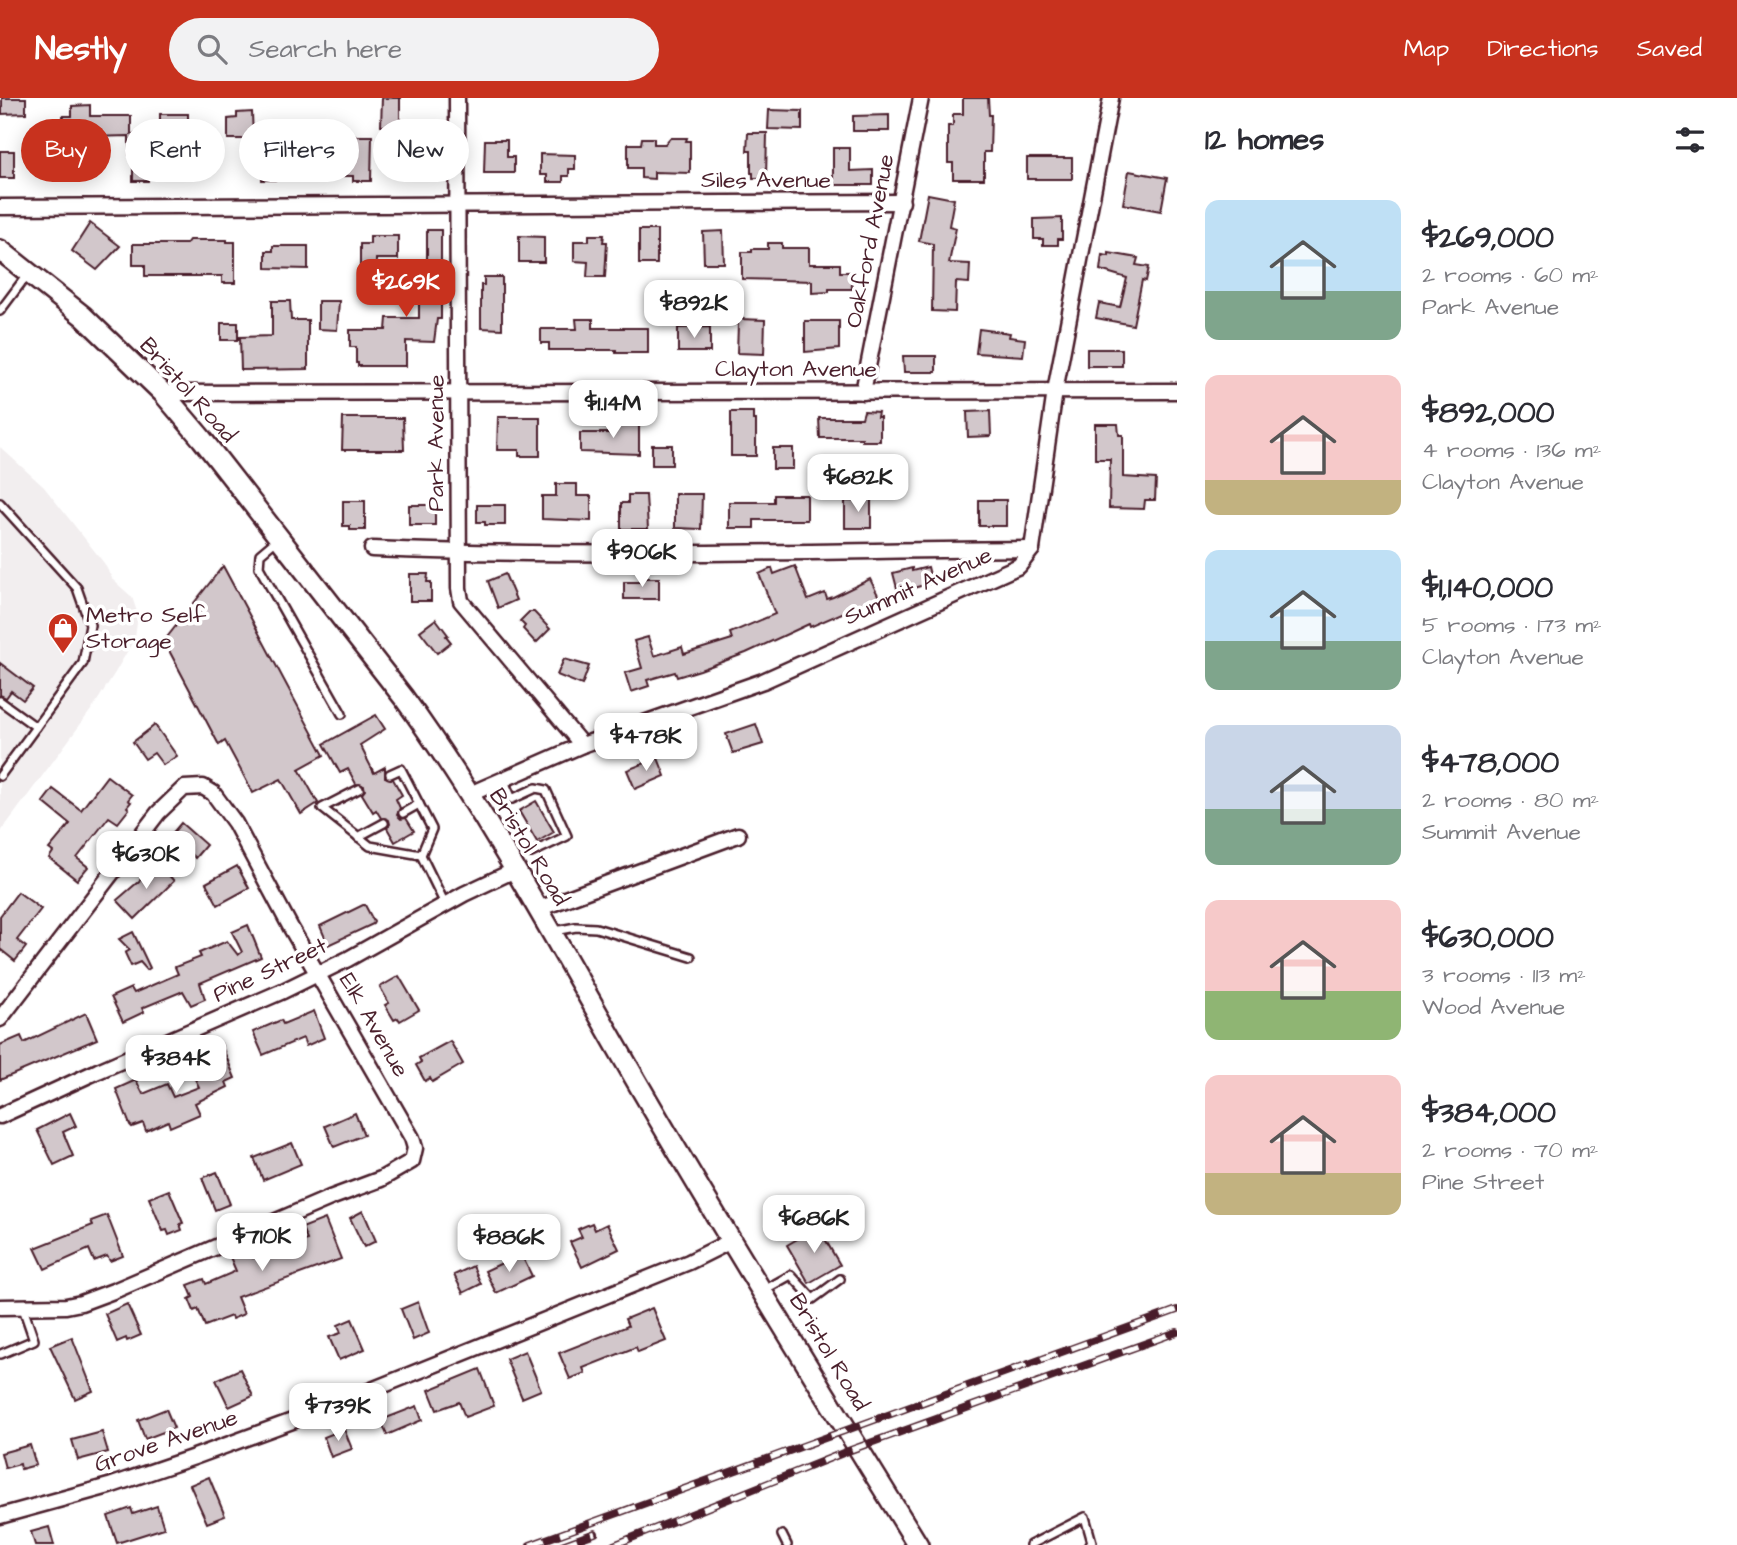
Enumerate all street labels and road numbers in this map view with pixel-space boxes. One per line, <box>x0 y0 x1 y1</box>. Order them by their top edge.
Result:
street label: Oakford Avenue <box>837 151 903 331</box>
street label: Siles Avenue <box>701 164 831 196</box>
street label: Bristol Road <box>132 330 244 450</box>
street label: Clayton Avenue <box>715 353 877 386</box>
street label: Park Avenue <box>420 374 452 512</box>
street label: Summit Avenue <box>839 539 997 633</box>
street label: Bristol Road <box>481 782 577 912</box>
street label: Pine Street <box>208 929 333 1010</box>
street label: Elk Avenue <box>331 967 417 1083</box>
street label: Bristol Road <box>781 1287 877 1417</box>
street label: Grove Avenue <box>90 1401 242 1481</box>

